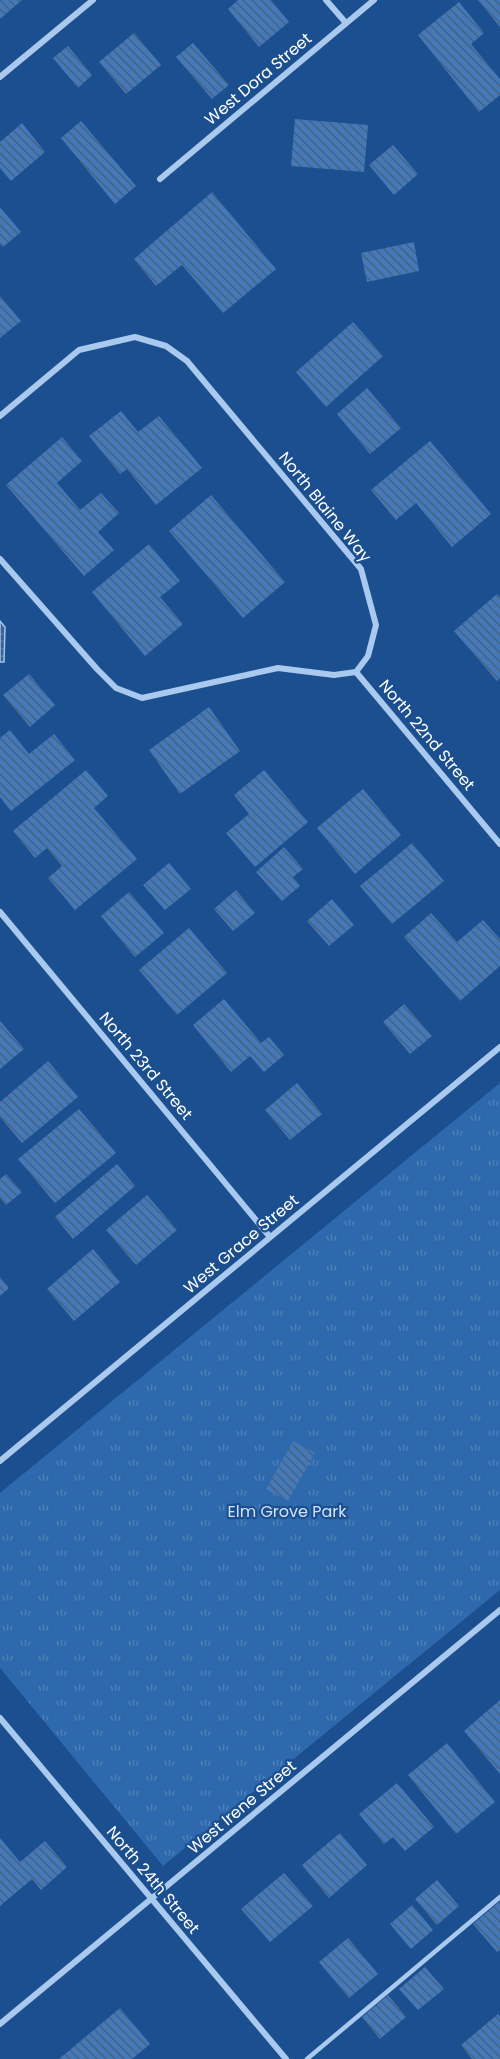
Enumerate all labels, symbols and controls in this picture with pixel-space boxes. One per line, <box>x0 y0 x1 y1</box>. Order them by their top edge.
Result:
street label: West Dora Street <box>199 27 317 131</box>
street label: North Blaine Way <box>273 447 377 567</box>
street label: North 22nd Street <box>374 675 480 796</box>
street label: North 23rd Street <box>94 1007 198 1125</box>
street label: West Grace Street <box>178 1189 304 1299</box>
park label: Elm Grove Park <box>227 1500 347 1523</box>
street label: West Irene Street <box>183 1755 301 1859</box>
street label: North 24th Street <box>101 1821 205 1939</box>

